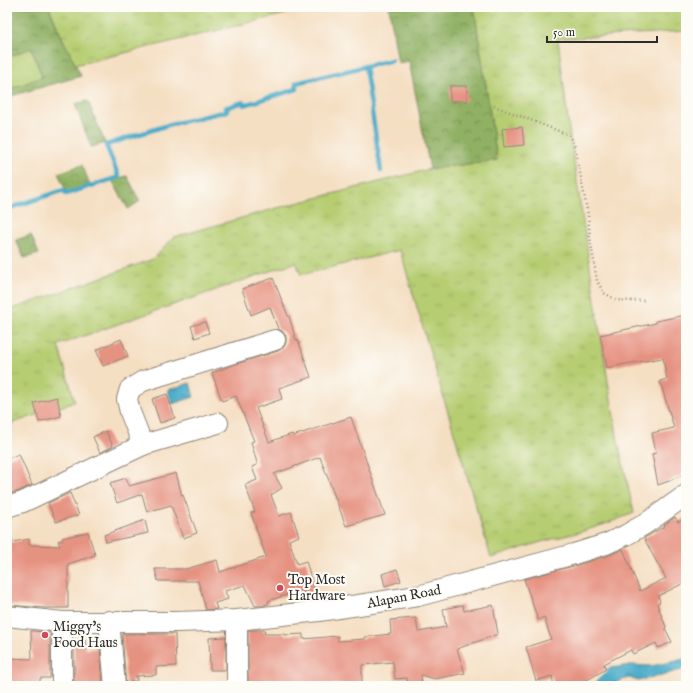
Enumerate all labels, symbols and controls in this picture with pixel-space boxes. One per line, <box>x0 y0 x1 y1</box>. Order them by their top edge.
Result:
scale bar <box>547 18 657 44</box>
text: 50 m <box>553 25 575 40</box>
place label: Top Most Hardware <box>288 571 346 605</box>
street label: Alapan Road <box>364 581 443 613</box>
marker: Top Most Hardware <box>275 583 285 593</box>
place label: Miggy's Food Haus <box>53 618 118 652</box>
marker: Miggy's Food Haus <box>40 630 50 640</box>

